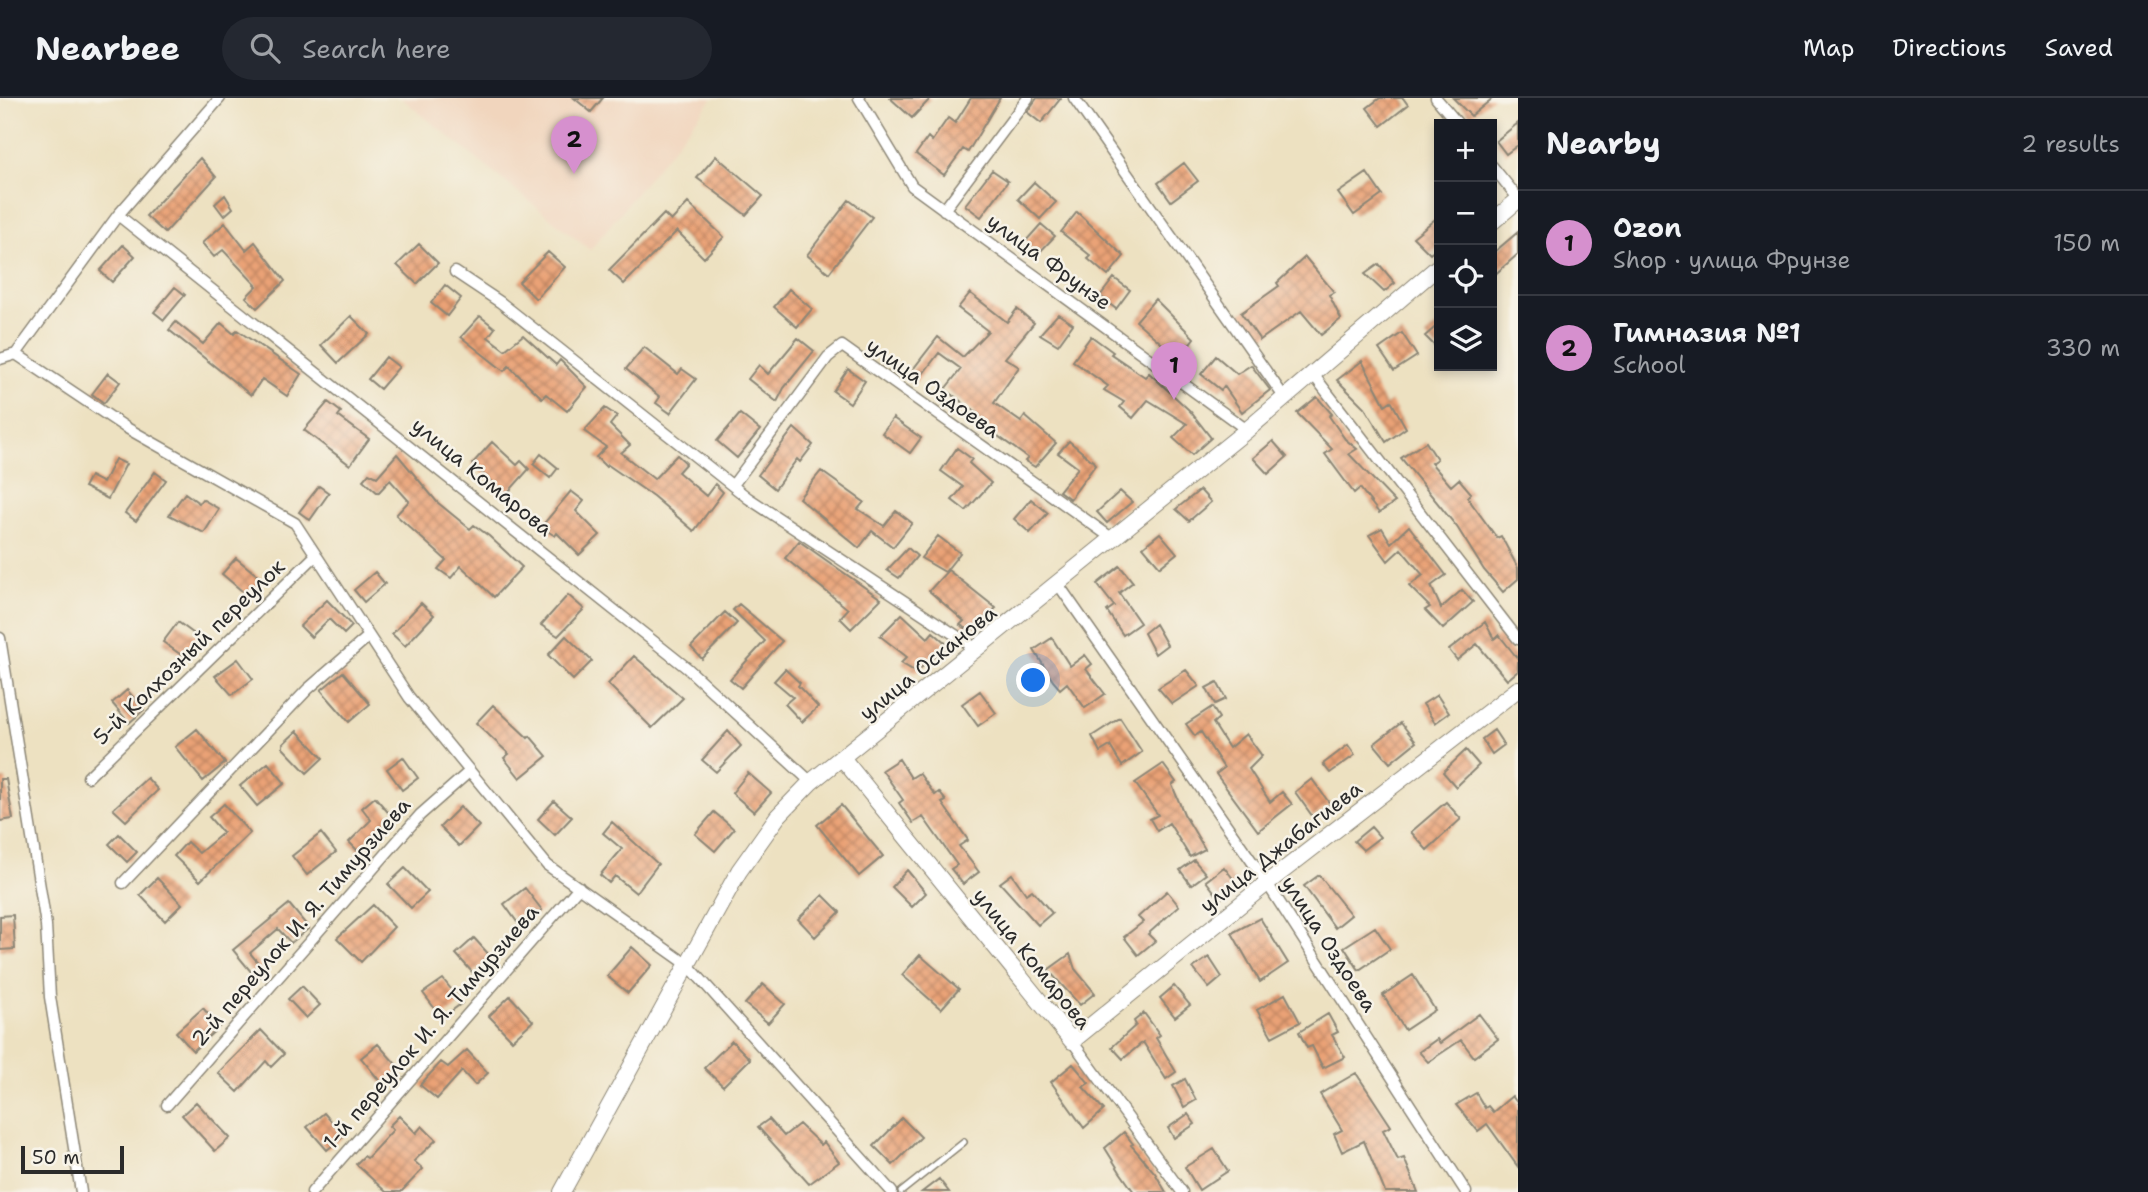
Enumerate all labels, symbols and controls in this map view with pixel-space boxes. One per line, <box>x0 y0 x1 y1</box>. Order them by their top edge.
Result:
search box <box>222 17 712 80</box>
text: Nearbee <box>35 26 180 71</box>
icon: search <box>246 29 284 67</box>
text: Search here <box>302 31 451 66</box>
text: Map <box>1803 32 1854 64</box>
text: Directions <box>1892 32 2007 64</box>
text: Saved <box>2045 32 2113 64</box>
pin: 2 <box>551 116 597 174</box>
map controls <box>1434 119 1497 371</box>
button: + <box>1434 119 1497 182</box>
text: Nearby <box>1546 123 1661 164</box>
text: 2 results <box>2021 129 2120 159</box>
button: − <box>1434 182 1497 245</box>
street label: улица Фрунзе <box>981 207 1117 317</box>
text: Ozon <box>1613 210 1682 245</box>
text: 1 <box>1564 228 1574 258</box>
text: 150 m <box>2053 228 2120 258</box>
button: locate <box>1434 245 1497 308</box>
text: Shop · улица Фрунзе <box>1613 245 1850 275</box>
button: layers <box>1434 308 1497 371</box>
text: Гимназия №1 <box>1613 315 1801 350</box>
street label: улица Оздоева <box>861 332 1005 444</box>
text: 2 <box>1561 333 1577 363</box>
text: 330 m <box>2046 333 2120 363</box>
pin: 1 <box>1151 342 1197 400</box>
text: School <box>1613 350 1685 380</box>
street label: улица Комарова <box>406 411 558 543</box>
street label: 5-й Колхозный переулок <box>87 553 291 751</box>
street label: улица Осканова <box>854 599 1002 727</box>
your location <box>1016 663 1050 697</box>
street label: улица Джабагиева <box>1194 775 1368 919</box>
street label: 2-й переулок И. Я. Тимурзиева <box>185 792 417 1052</box>
street label: улица Оздоева <box>1275 871 1383 1017</box>
street label: улица Комарова <box>966 883 1098 1035</box>
street label: 1-й переулок И. Я. Тимурзиева <box>317 899 545 1155</box>
scale bar <box>21 1143 124 1175</box>
text: 50 m <box>32 1145 80 1170</box>

